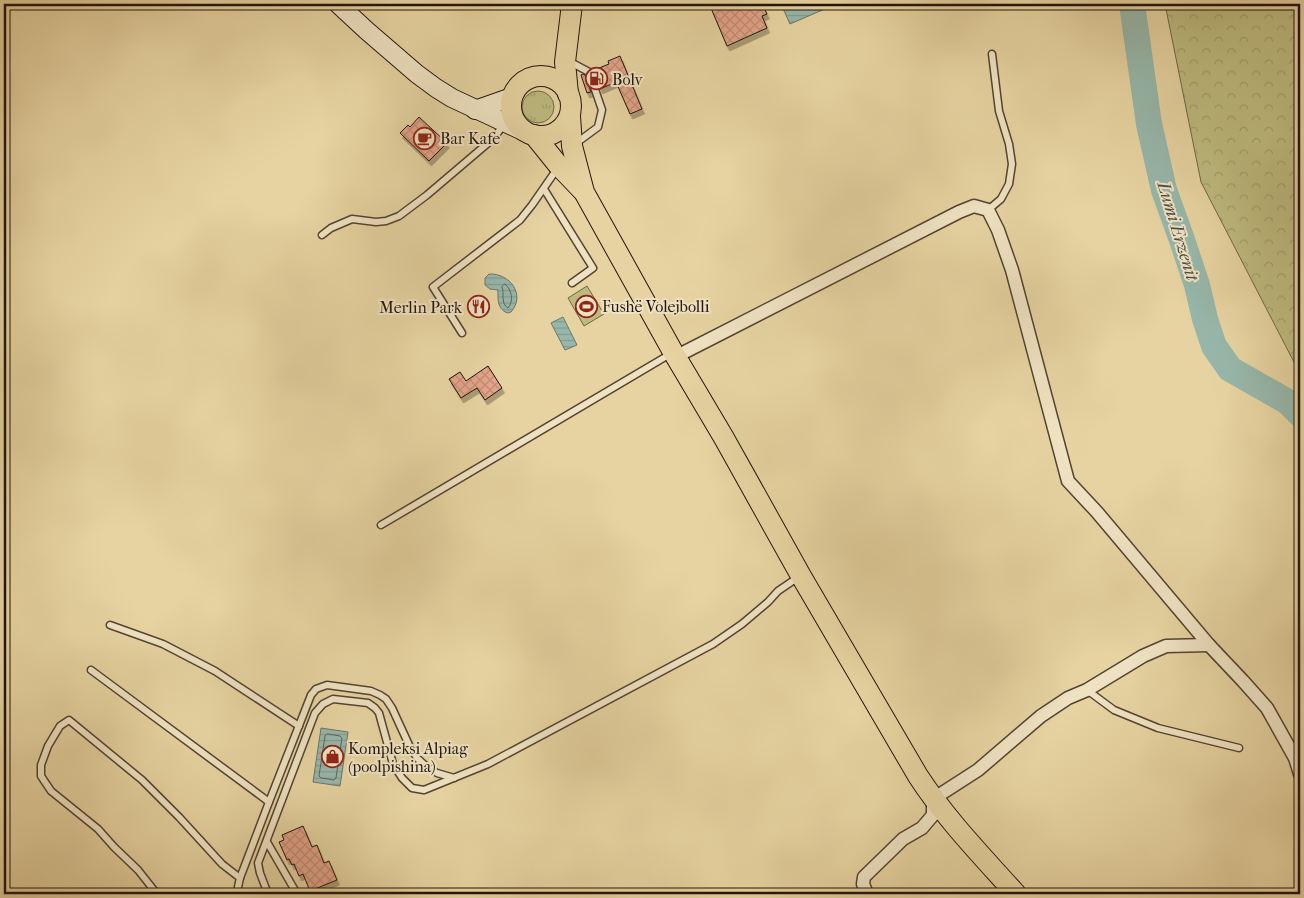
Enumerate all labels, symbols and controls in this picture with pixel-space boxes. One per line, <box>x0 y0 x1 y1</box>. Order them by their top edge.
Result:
fuel station icon: Bolv <box>584 67 608 91</box>
place label: Bolv <box>612 70 644 89</box>
cafe icon: Bar Kafe <box>412 126 436 150</box>
place label: Bar Kafe <box>440 129 500 148</box>
water label: Lumi Erzenit <box>1152 177 1203 285</box>
sports icon: Fushë Volejbolli <box>574 294 598 318</box>
restaurant icon: Merlin Park <box>466 295 490 319</box>
place label: Fushë Volejbolli <box>602 297 710 316</box>
place label: Merlin Park <box>379 298 463 317</box>
place label: Kompleksi Alpiag (poolpishina) <box>348 739 468 776</box>
shop icon: Kompleksi Alpiag (poolpishina) <box>320 745 344 769</box>

